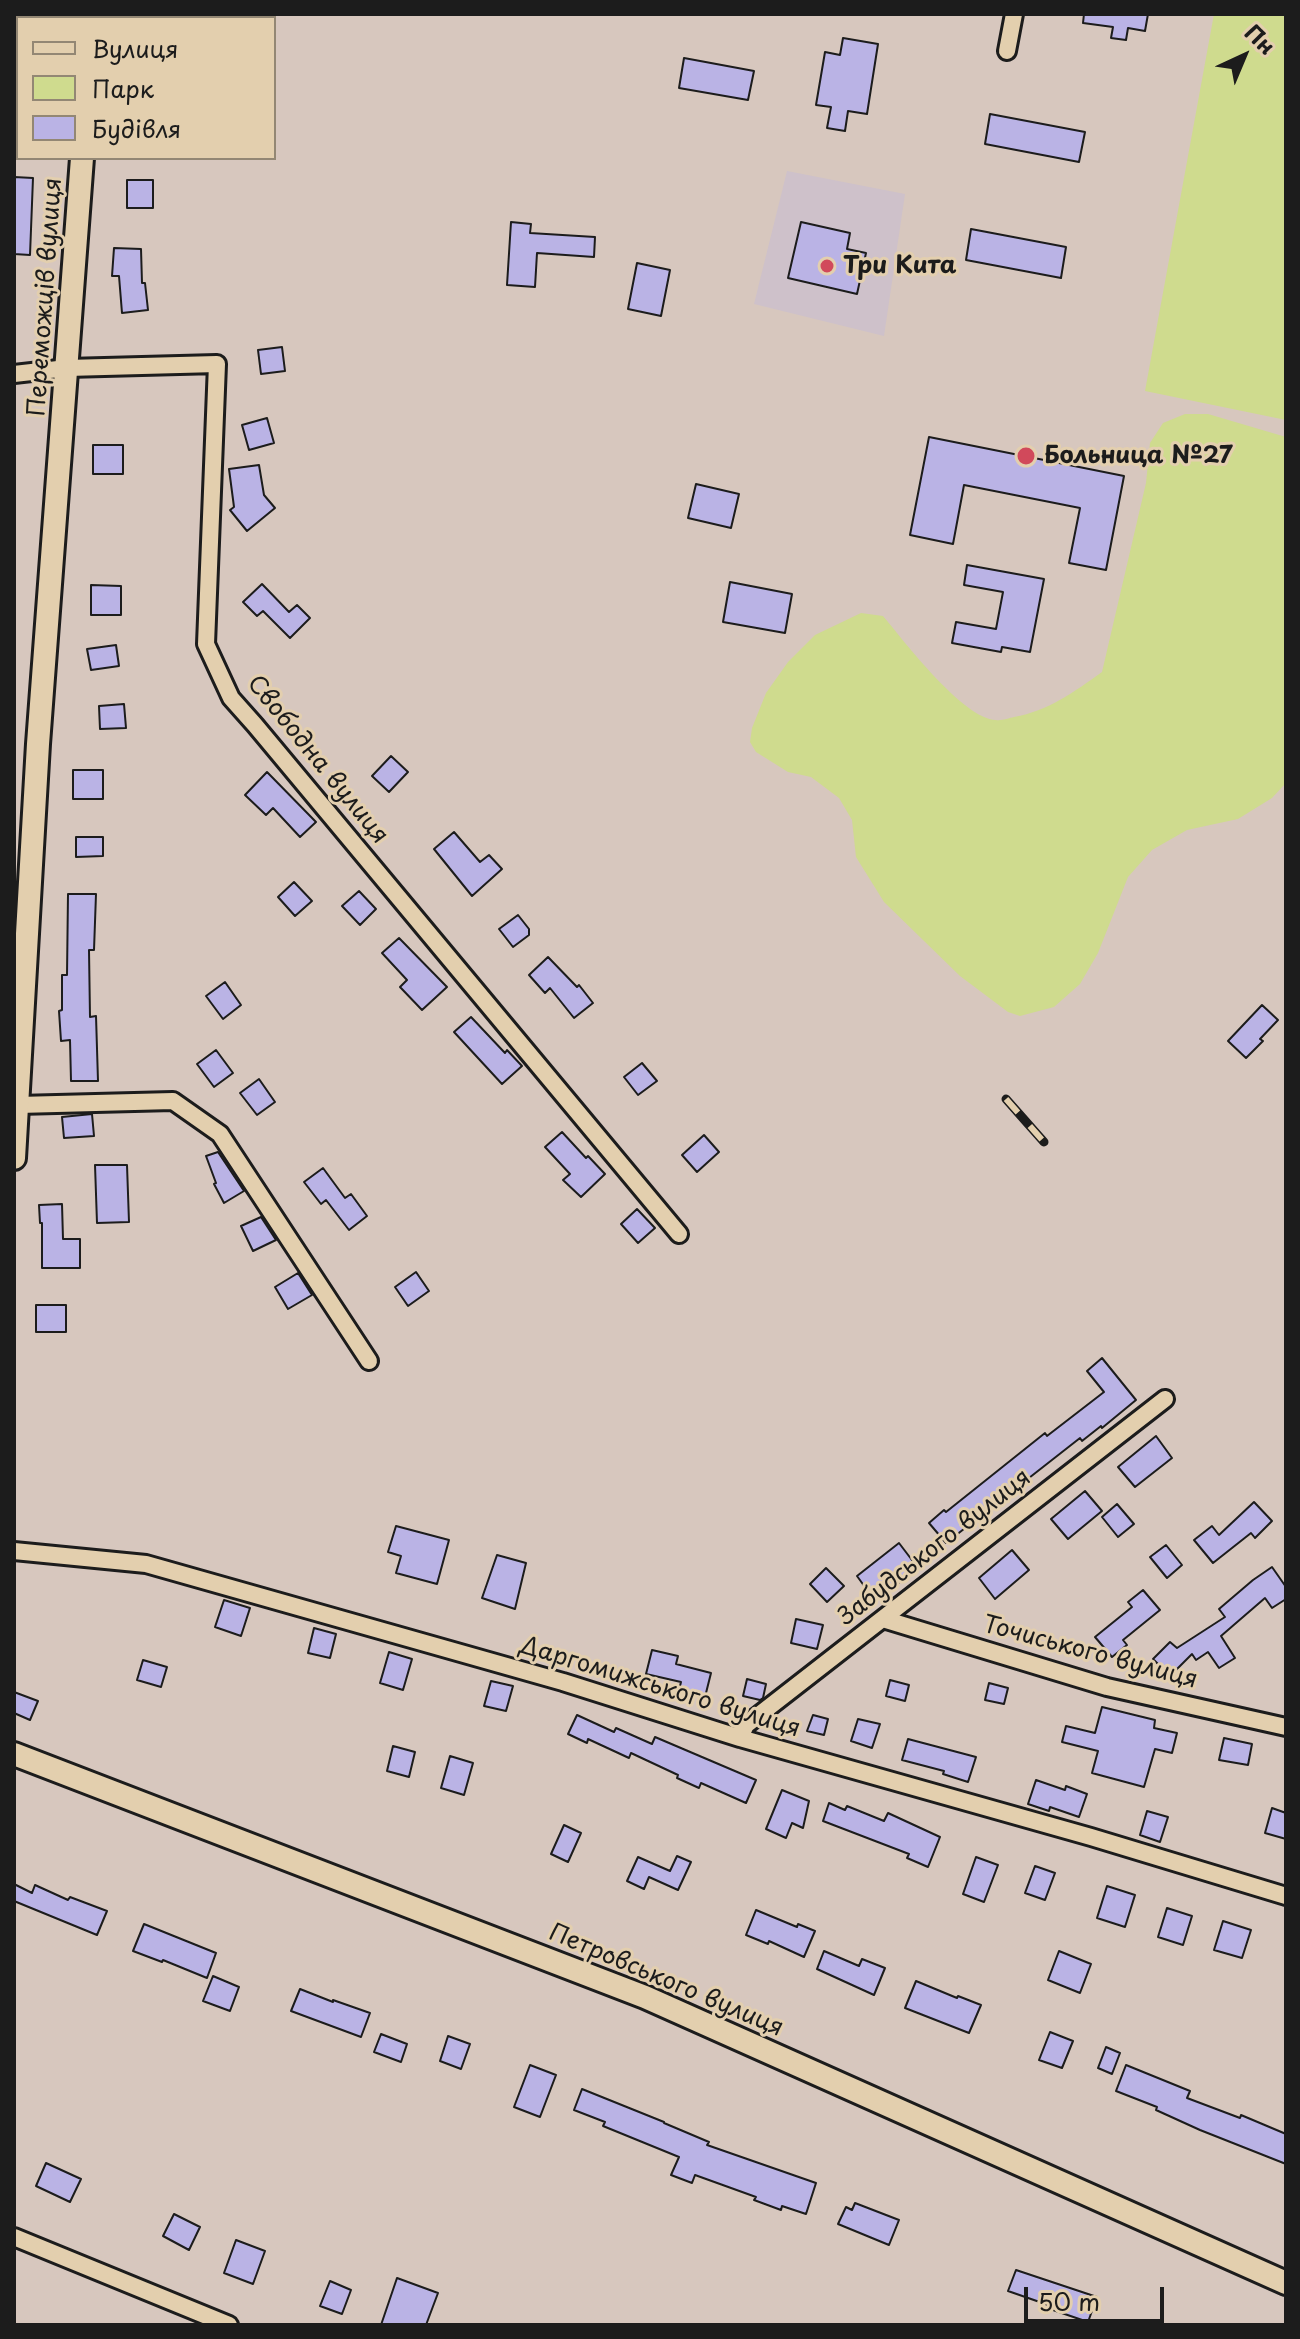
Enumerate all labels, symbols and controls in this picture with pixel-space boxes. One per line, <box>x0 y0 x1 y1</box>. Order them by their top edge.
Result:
text: Пн <box>1238 15 1284 61</box>
legend <box>16 16 276 160</box>
north arrow <box>1204 16 1284 96</box>
text: Вулиця <box>92 30 178 66</box>
text: Парк <box>92 70 154 106</box>
text: Будівля <box>92 110 181 146</box>
street label: Переможців вулиця <box>23 177 69 417</box>
place label: Три Кита <box>843 252 956 280</box>
marker: Три Кита <box>818 257 836 275</box>
place label: Больница №27 <box>1044 442 1233 470</box>
marker: Больница №27 <box>1015 445 1037 467</box>
street label: Свободна вулиця <box>240 670 394 850</box>
street label: Забудського вулиця <box>833 1464 1037 1632</box>
street label: Точиського вулиця <box>980 1611 1200 1695</box>
street label: Даргомижського вулиця <box>517 1632 803 1744</box>
street label: Петровського вулиця <box>545 1919 787 2043</box>
scale bar <box>1028 2271 1168 2321</box>
text: 50 m <box>1038 2283 1100 2319</box>

